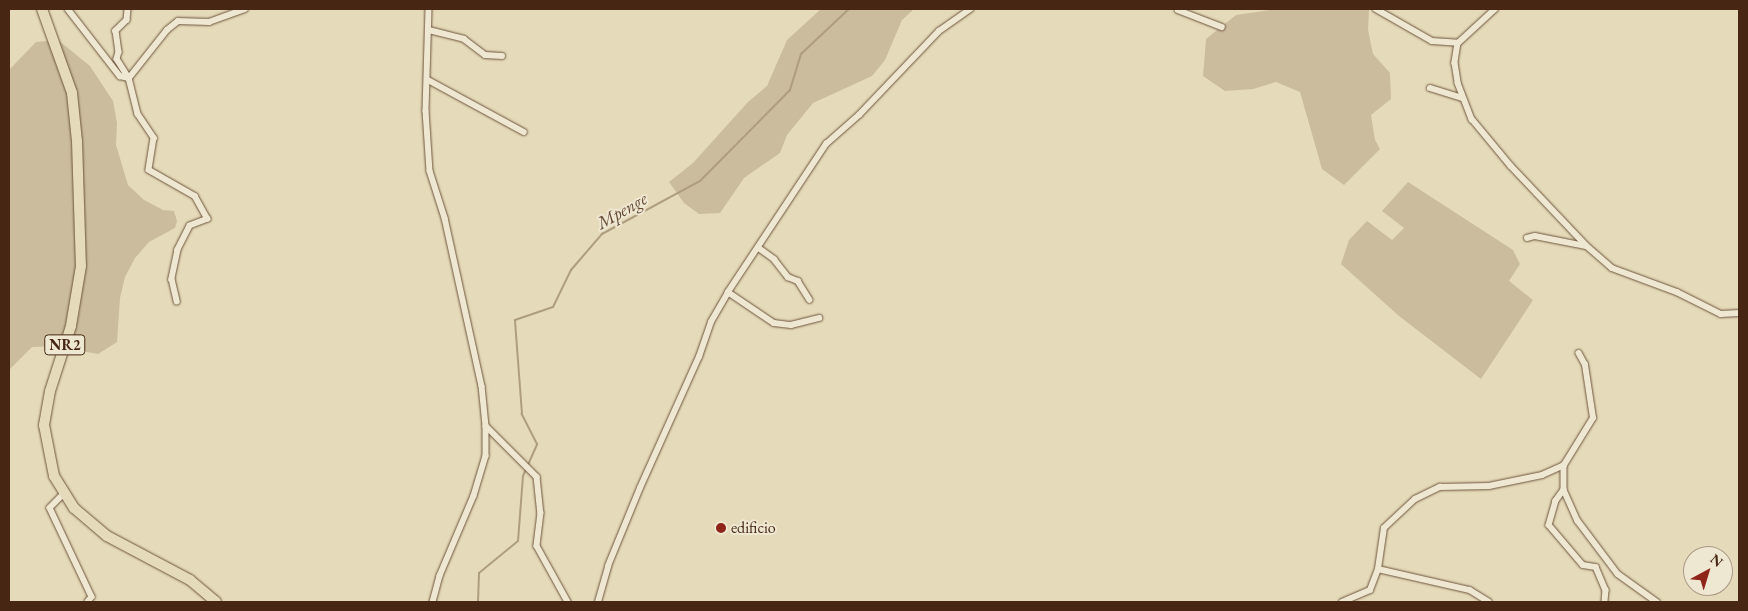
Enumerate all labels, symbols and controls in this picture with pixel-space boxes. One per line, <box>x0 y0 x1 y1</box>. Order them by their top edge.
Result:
water label: Mpenge <box>593 188 651 234</box>
road number: NR2 <box>44 332 86 358</box>
place label: edificio <box>731 518 776 538</box>
marker: edificio <box>715 522 727 534</box>
north arrow <box>1683 546 1733 596</box>
text: N <box>1707 550 1727 571</box>

